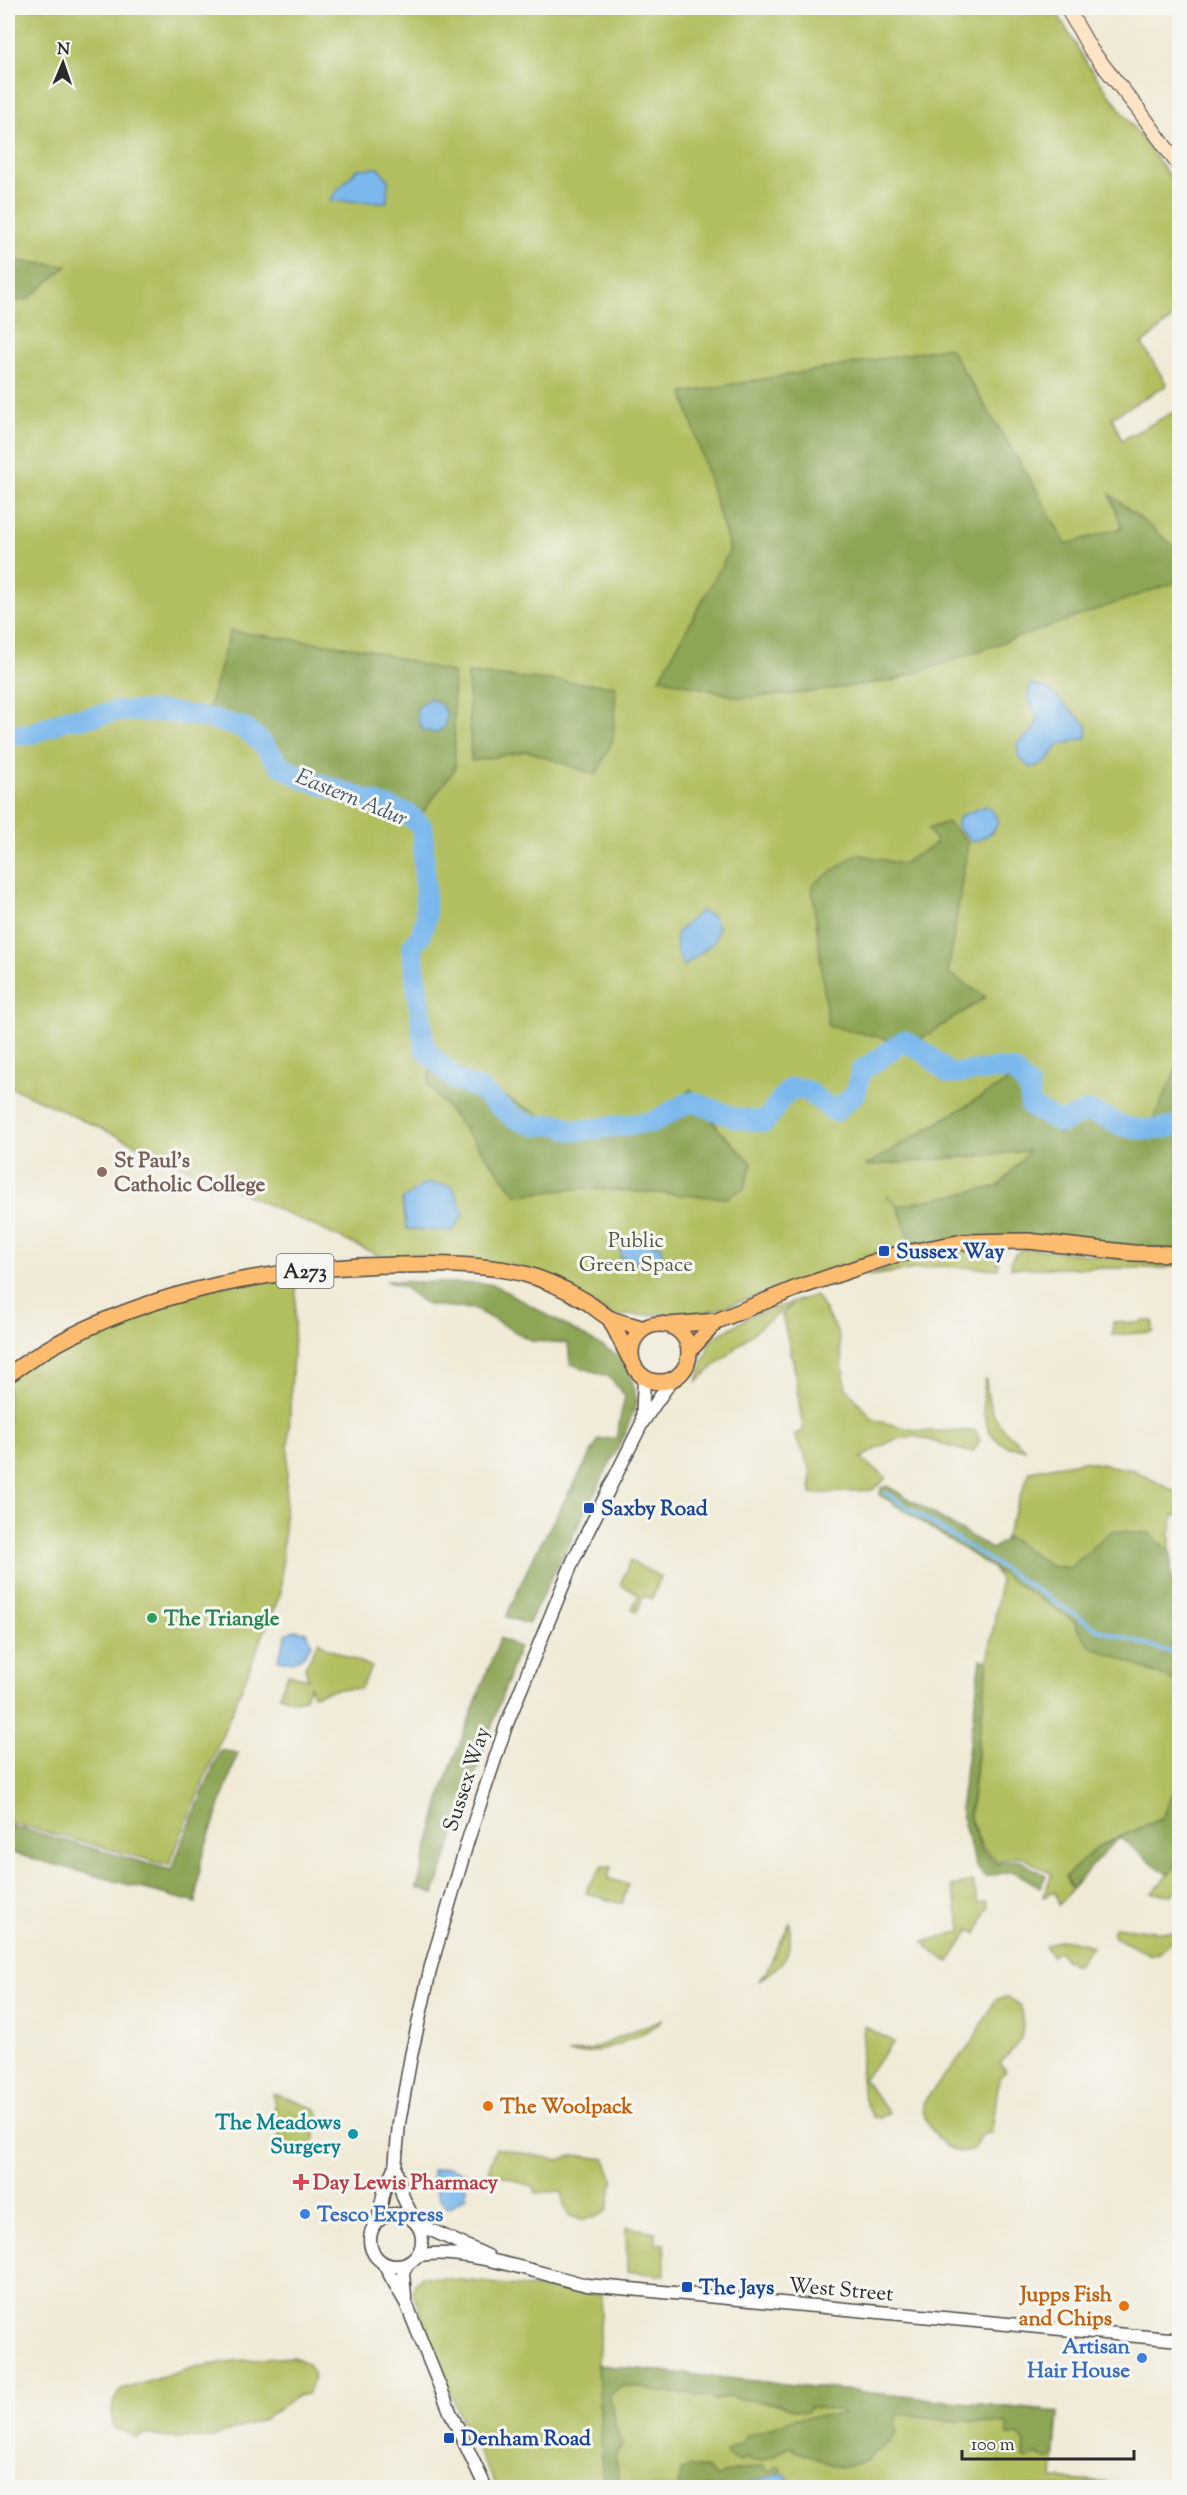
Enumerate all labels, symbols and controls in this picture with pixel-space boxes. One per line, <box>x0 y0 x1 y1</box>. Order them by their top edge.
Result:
north arrow <box>33 33 93 93</box>
text: N <box>57 39 70 62</box>
water label: Eastern Adur <box>290 762 412 836</box>
place label: St Paul's Catholic College <box>114 1147 266 1201</box>
marker: St Paul's Catholic College <box>95 1165 109 1179</box>
park label: Public Green Space <box>579 1227 693 1281</box>
place label: Sussex Way <box>896 1238 1005 1268</box>
marker: Sussex Way <box>877 1244 891 1258</box>
road number: A273 <box>276 1254 334 1288</box>
place label: Saxby Road <box>601 1495 708 1525</box>
marker: Saxby Road <box>582 1501 596 1515</box>
place label: The Triangle <box>164 1605 280 1635</box>
marker: The Triangle <box>145 1611 159 1625</box>
street label: Sussex Way <box>437 1723 499 1836</box>
place label: The Woolpack <box>500 2093 633 2123</box>
marker: The Woolpack <box>481 2099 495 2113</box>
place label: The Meadows Surgery <box>215 2109 342 2163</box>
marker: The Meadows Surgery <box>346 2127 360 2141</box>
place label: Day Lewis Pharmacy <box>313 2169 499 2199</box>
marker: Day Lewis Pharmacy <box>294 2175 308 2189</box>
place label: Tesco Express <box>317 2201 443 2231</box>
marker: Tesco Express <box>298 2207 312 2221</box>
street label: West Street <box>787 2271 895 2311</box>
place label: The Jays <box>699 2274 774 2304</box>
marker: The Jays <box>680 2280 694 2294</box>
place label: Jupps Fish and Chips <box>1018 2281 1113 2335</box>
marker: Jupps Fish and Chips <box>1117 2299 1131 2313</box>
place label: Artisan Hair House <box>1027 2333 1131 2387</box>
marker: Artisan Hair House <box>1135 2351 1149 2365</box>
scale bar <box>962 2423 1134 2461</box>
place label: Denham Road <box>461 2425 591 2455</box>
marker: Denham Road <box>442 2431 456 2445</box>
text: 100 m <box>971 2433 1015 2459</box>

